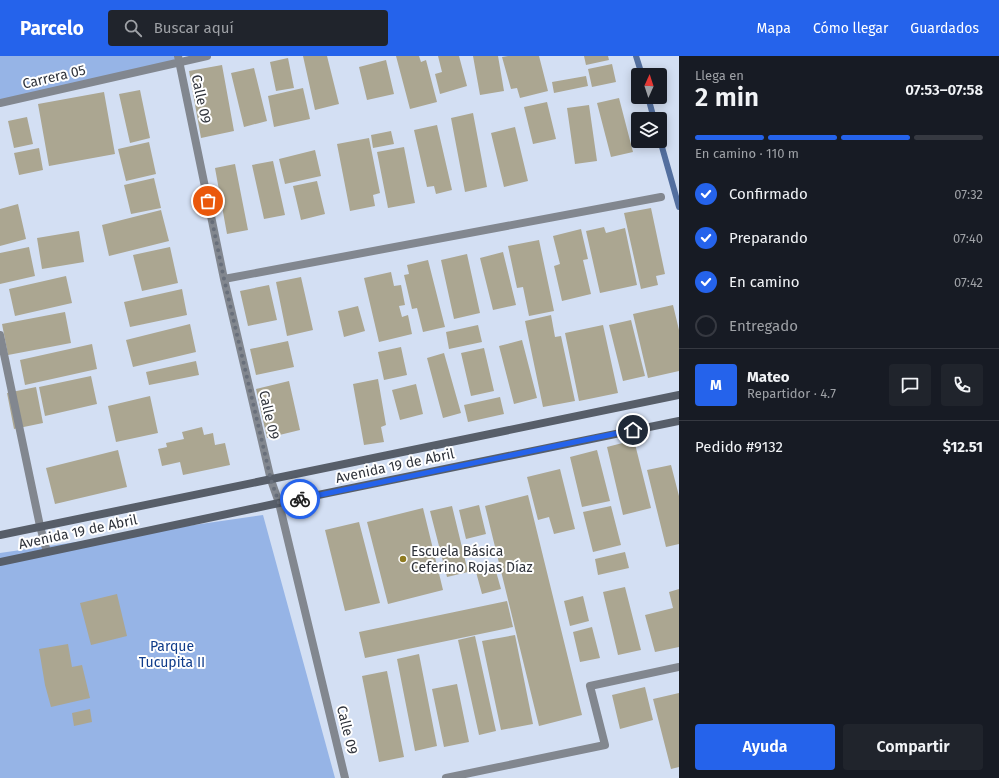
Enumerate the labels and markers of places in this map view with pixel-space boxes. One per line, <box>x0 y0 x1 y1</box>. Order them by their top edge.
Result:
pin <box>191 184 225 218</box>
pin <box>616 413 650 447</box>
place label: Escuela Básica Ceferino Rojas Díaz <box>411 543 533 576</box>
marker: Escuela Básica Ceferino Rojas Díaz <box>398 554 408 564</box>

